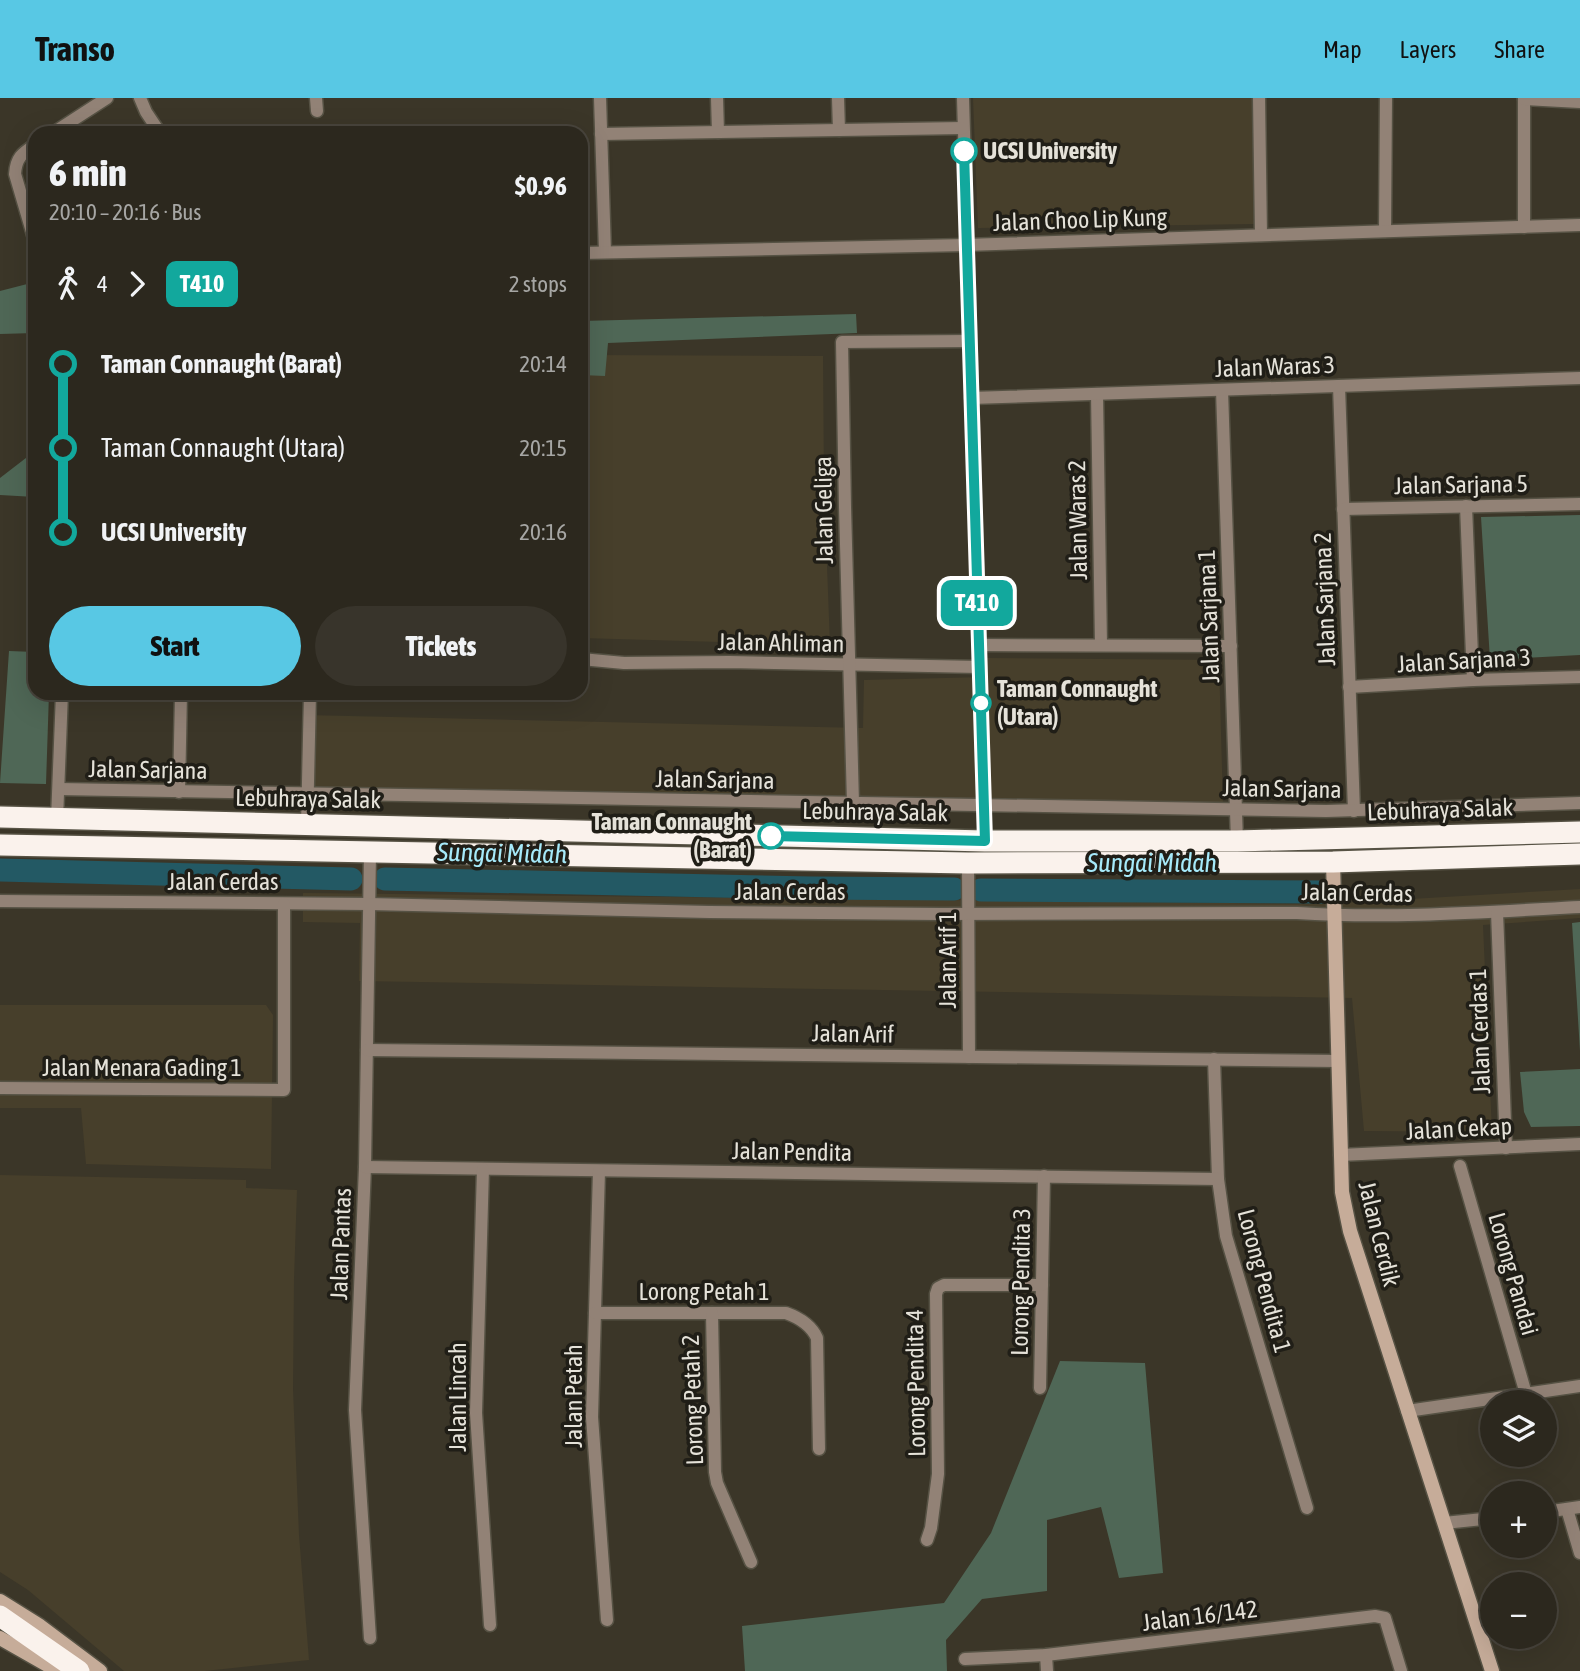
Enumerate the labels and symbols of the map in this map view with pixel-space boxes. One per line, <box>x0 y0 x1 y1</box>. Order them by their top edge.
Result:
place label: UCSI University <box>983 137 1117 164</box>
marker: UCSI University <box>951 138 977 164</box>
street label: Jalan Choo Lip Kung <box>993 203 1168 236</box>
street label: Jalan Waras 3 <box>1215 351 1335 382</box>
street label: Jalan Geliga <box>809 456 838 564</box>
street label: Jalan Waras 2 <box>1063 460 1092 580</box>
street label: Jalan Sarjana 5 <box>1394 470 1528 499</box>
street label: Jalan Sarjana 2 <box>1309 532 1340 666</box>
street label: Jalan Sarjana 1 <box>1193 549 1224 683</box>
line badge: T410 <box>928 580 1026 626</box>
street label: Jalan Ahliman <box>717 628 845 657</box>
street label: Jalan Sarjana 3 <box>1397 644 1531 677</box>
place label: Taman Connaught (Utara) <box>997 675 1157 730</box>
marker: Taman Connaught (Utara) <box>971 693 991 713</box>
street label: Jalan Sarjana <box>88 755 208 784</box>
street label: Jalan Sarjana <box>655 765 775 794</box>
street label: Jalan Sarjana <box>1222 774 1342 803</box>
street label: Lebuhraya Salak <box>235 784 382 813</box>
street label: Lebuhraya Salak <box>1367 793 1514 826</box>
street label: Lebuhraya Salak <box>802 797 949 826</box>
place label: Taman Connaught (Barat) <box>592 808 752 863</box>
marker: Taman Connaught (Barat) <box>758 823 784 849</box>
water label: Sungai Midah <box>436 837 568 869</box>
water label: Sungai Midah <box>1086 848 1217 878</box>
street label: Jalan Cerdas <box>167 868 279 895</box>
street label: Jalan Cerdas <box>734 878 846 905</box>
street label: Jalan Cerdas <box>1301 878 1413 907</box>
street label: Jalan Arif 1 <box>934 912 961 1008</box>
street label: Jalan Cerdas 1 <box>1464 968 1495 1094</box>
street label: Jalan Arif <box>812 1019 895 1048</box>
street label: Jalan Menara Gading 1 <box>42 1054 242 1081</box>
street label: Jalan Cekap <box>1405 1112 1513 1145</box>
street label: Jalan Pendita <box>732 1137 852 1166</box>
street label: Jalan Cerdik <box>1353 1178 1406 1290</box>
street label: Jalan Pantas <box>325 1188 356 1300</box>
street label: Lorong Pendita 1 <box>1232 1206 1297 1356</box>
street label: Lorong Pendita 3 <box>1006 1208 1035 1356</box>
street label: Lorong Pandai <box>1483 1209 1544 1338</box>
street label: Lorong Petah 1 <box>639 1278 769 1305</box>
street label: Lorong Pendita 4 <box>901 1309 930 1457</box>
street label: Lorong Petah 2 <box>677 1334 708 1466</box>
street label: Jalan Lincah <box>444 1342 471 1452</box>
street label: Jalan Petah <box>560 1344 587 1448</box>
street label: Jalan 16/142 <box>1141 1595 1259 1636</box>

